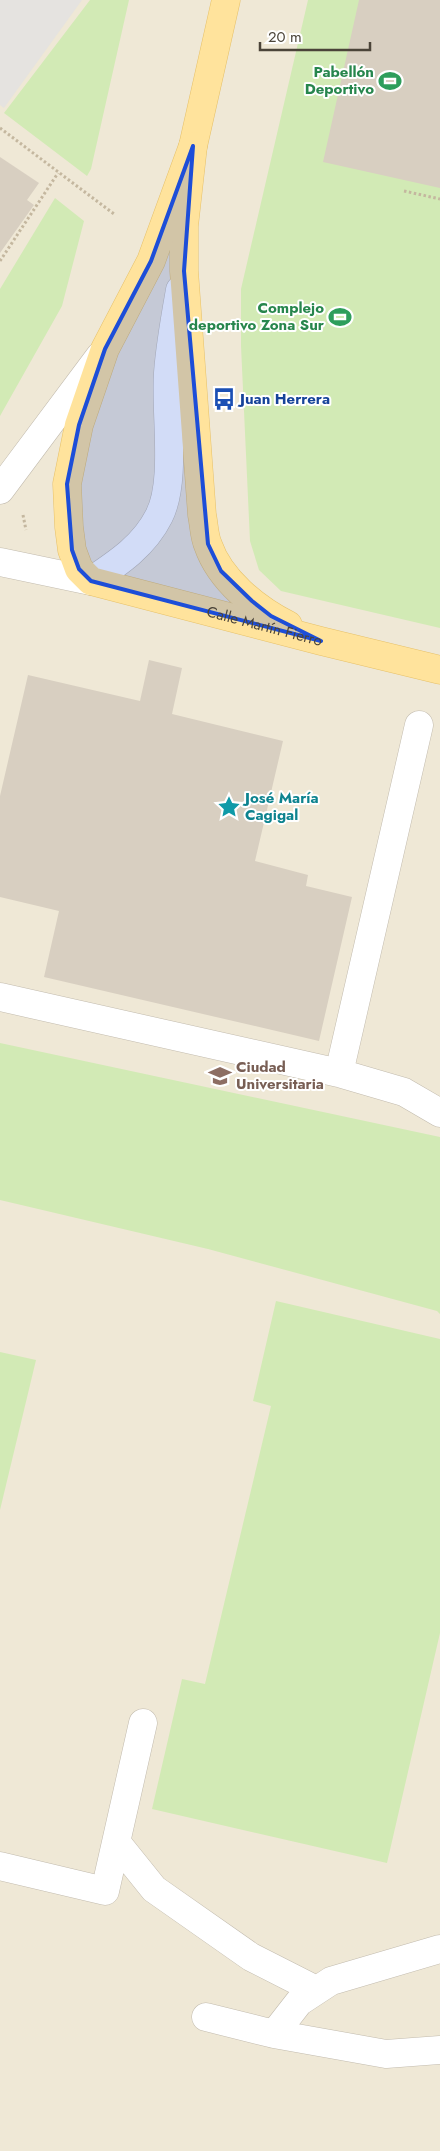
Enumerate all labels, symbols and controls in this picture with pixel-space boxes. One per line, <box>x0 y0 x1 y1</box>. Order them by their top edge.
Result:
scale bar <box>260 20 370 52</box>
text: 20 m <box>268 26 302 48</box>
place label: Pabellón Deportivo <box>305 61 374 100</box>
sports icon: Pabellón Deportivo <box>377 68 403 94</box>
place label: Complejo deportivo Zona Sur <box>189 297 325 336</box>
sports icon: Complejo deportivo Zona Sur <box>327 304 353 330</box>
bus stop icon: Juan Herrera <box>211 386 237 412</box>
place label: Juan Herrera <box>237 388 330 410</box>
street label: Calle Martín Fierro <box>204 601 325 652</box>
place label: José María Cagigal <box>242 787 319 826</box>
place icon: José María Cagigal <box>216 794 242 820</box>
place label: Ciudad Universitaria <box>236 1056 324 1095</box>
school or university icon: Ciudad Universitaria <box>207 1063 233 1089</box>

